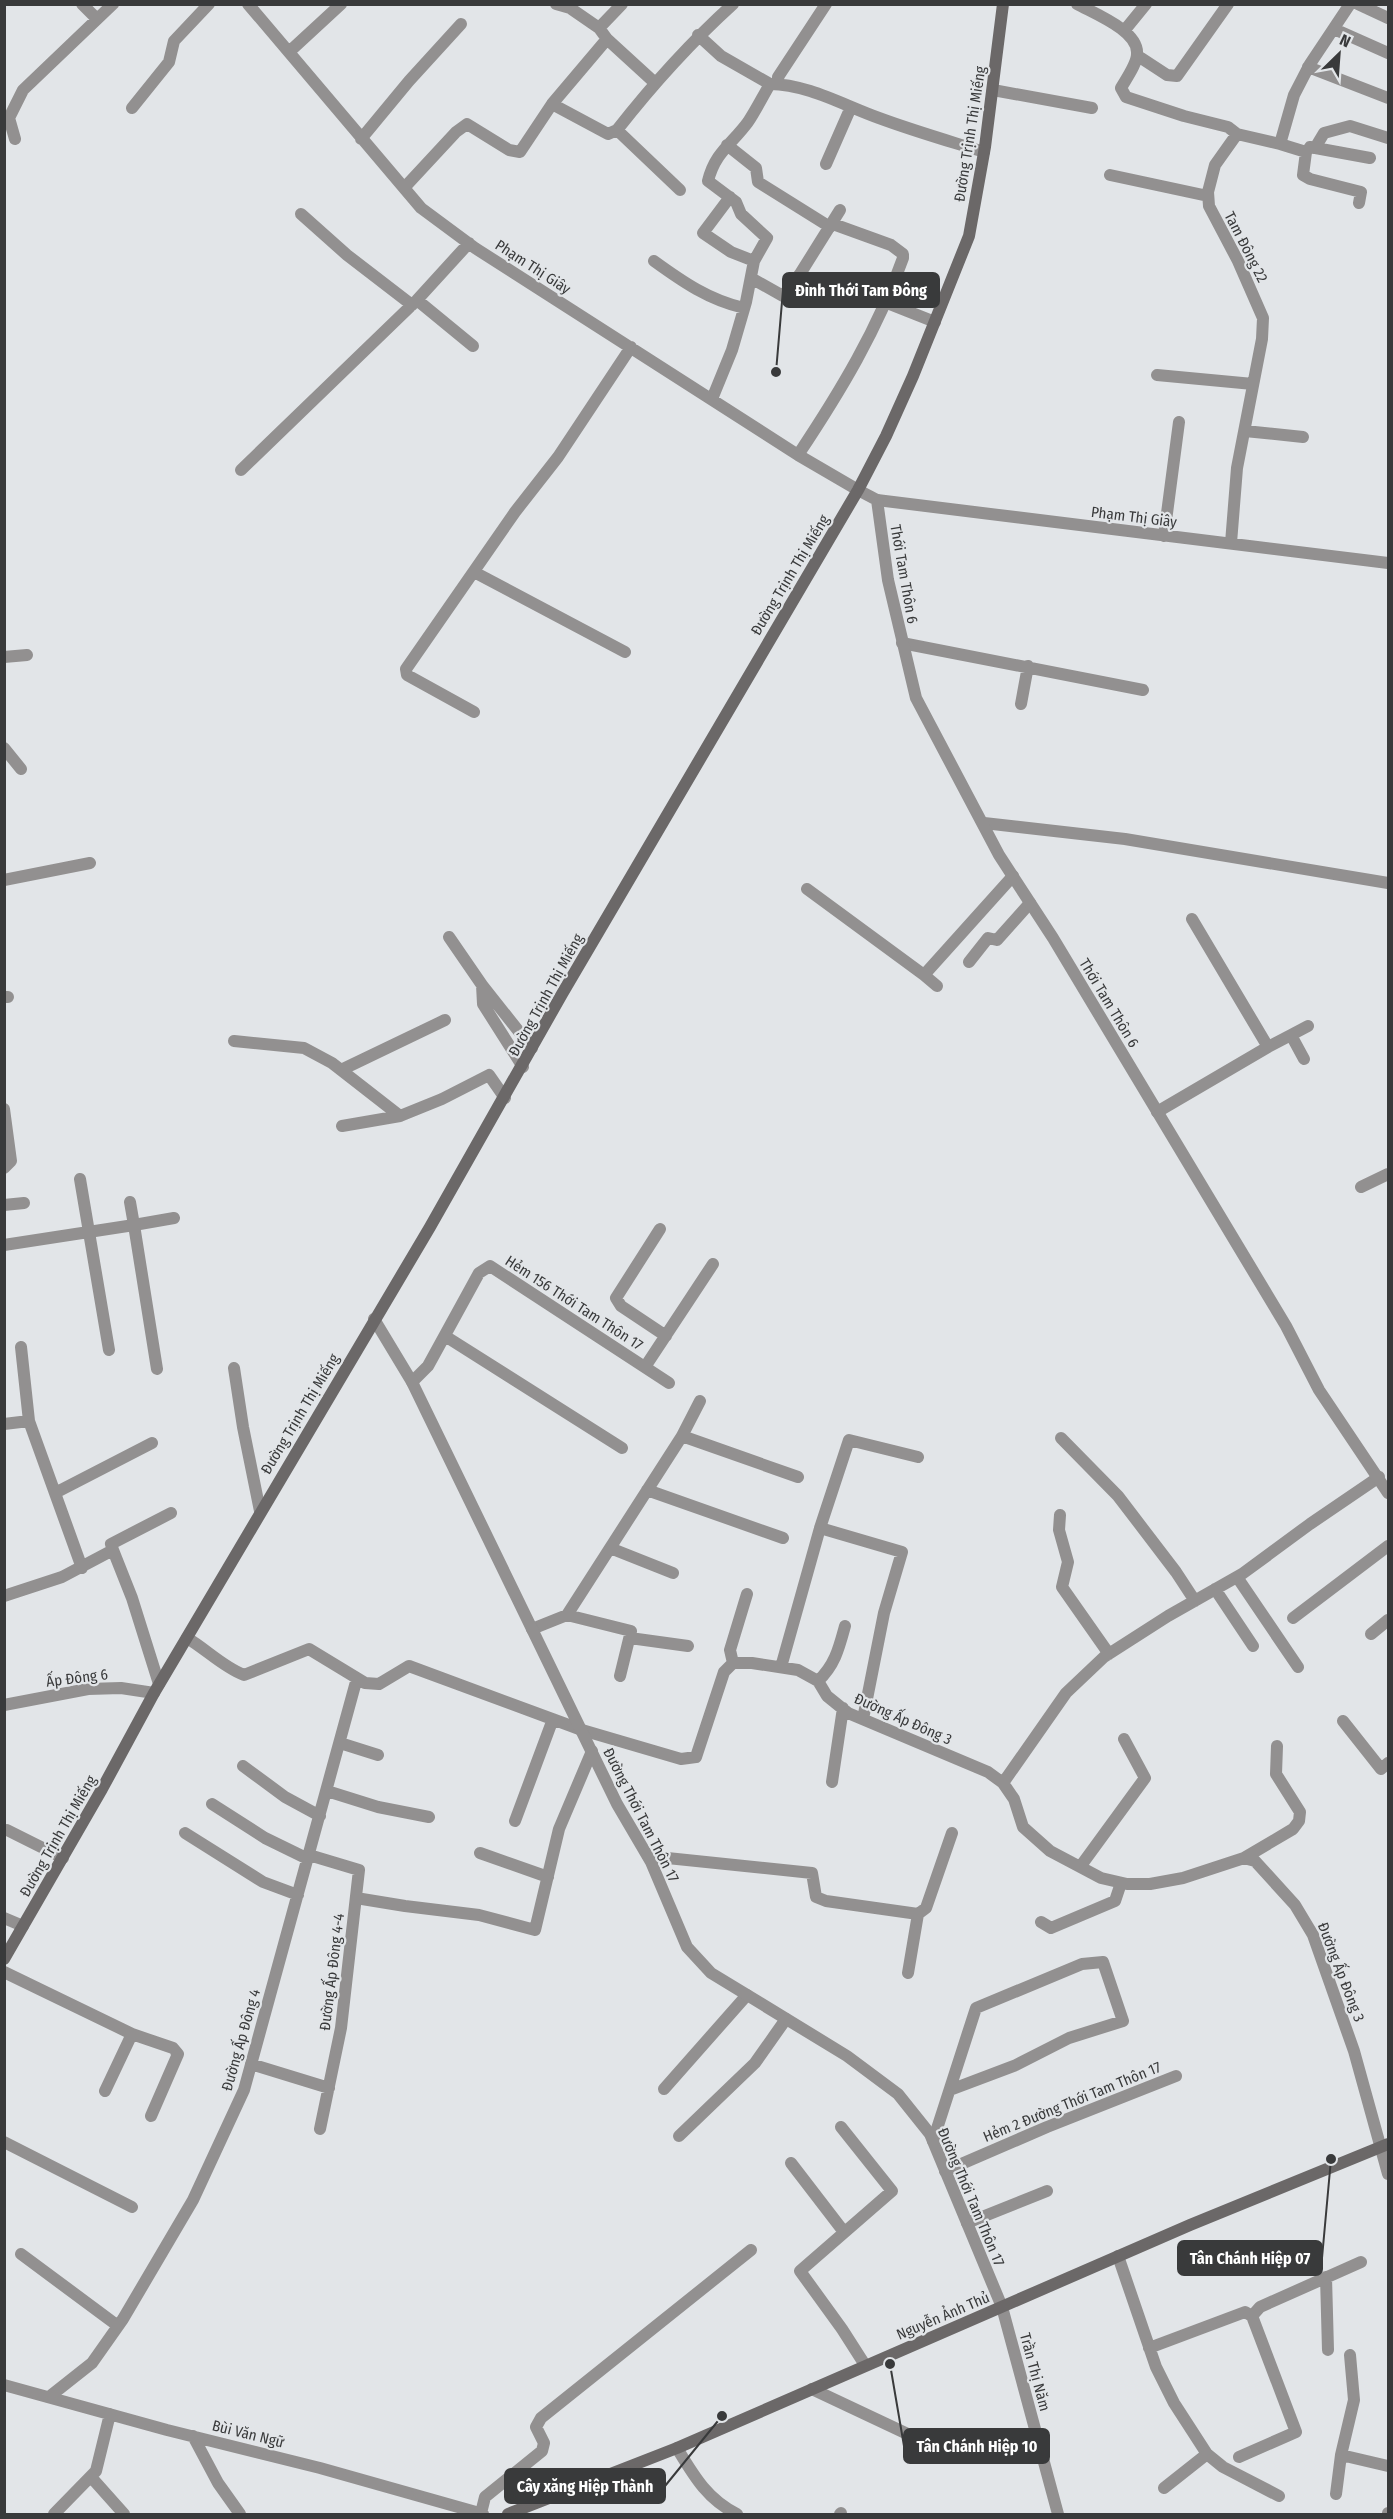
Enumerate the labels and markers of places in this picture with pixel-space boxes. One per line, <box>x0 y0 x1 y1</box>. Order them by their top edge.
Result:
callout: Đình Thới Tam Đông <box>783 273 939 307</box>
callout: Tân Chánh Hiệp 07 <box>1178 2241 1322 2275</box>
callout: Tân Chánh Hiệp 10 <box>904 2429 1049 2463</box>
callout: Cây xăng Hiệp Thành <box>505 2469 665 2503</box>

